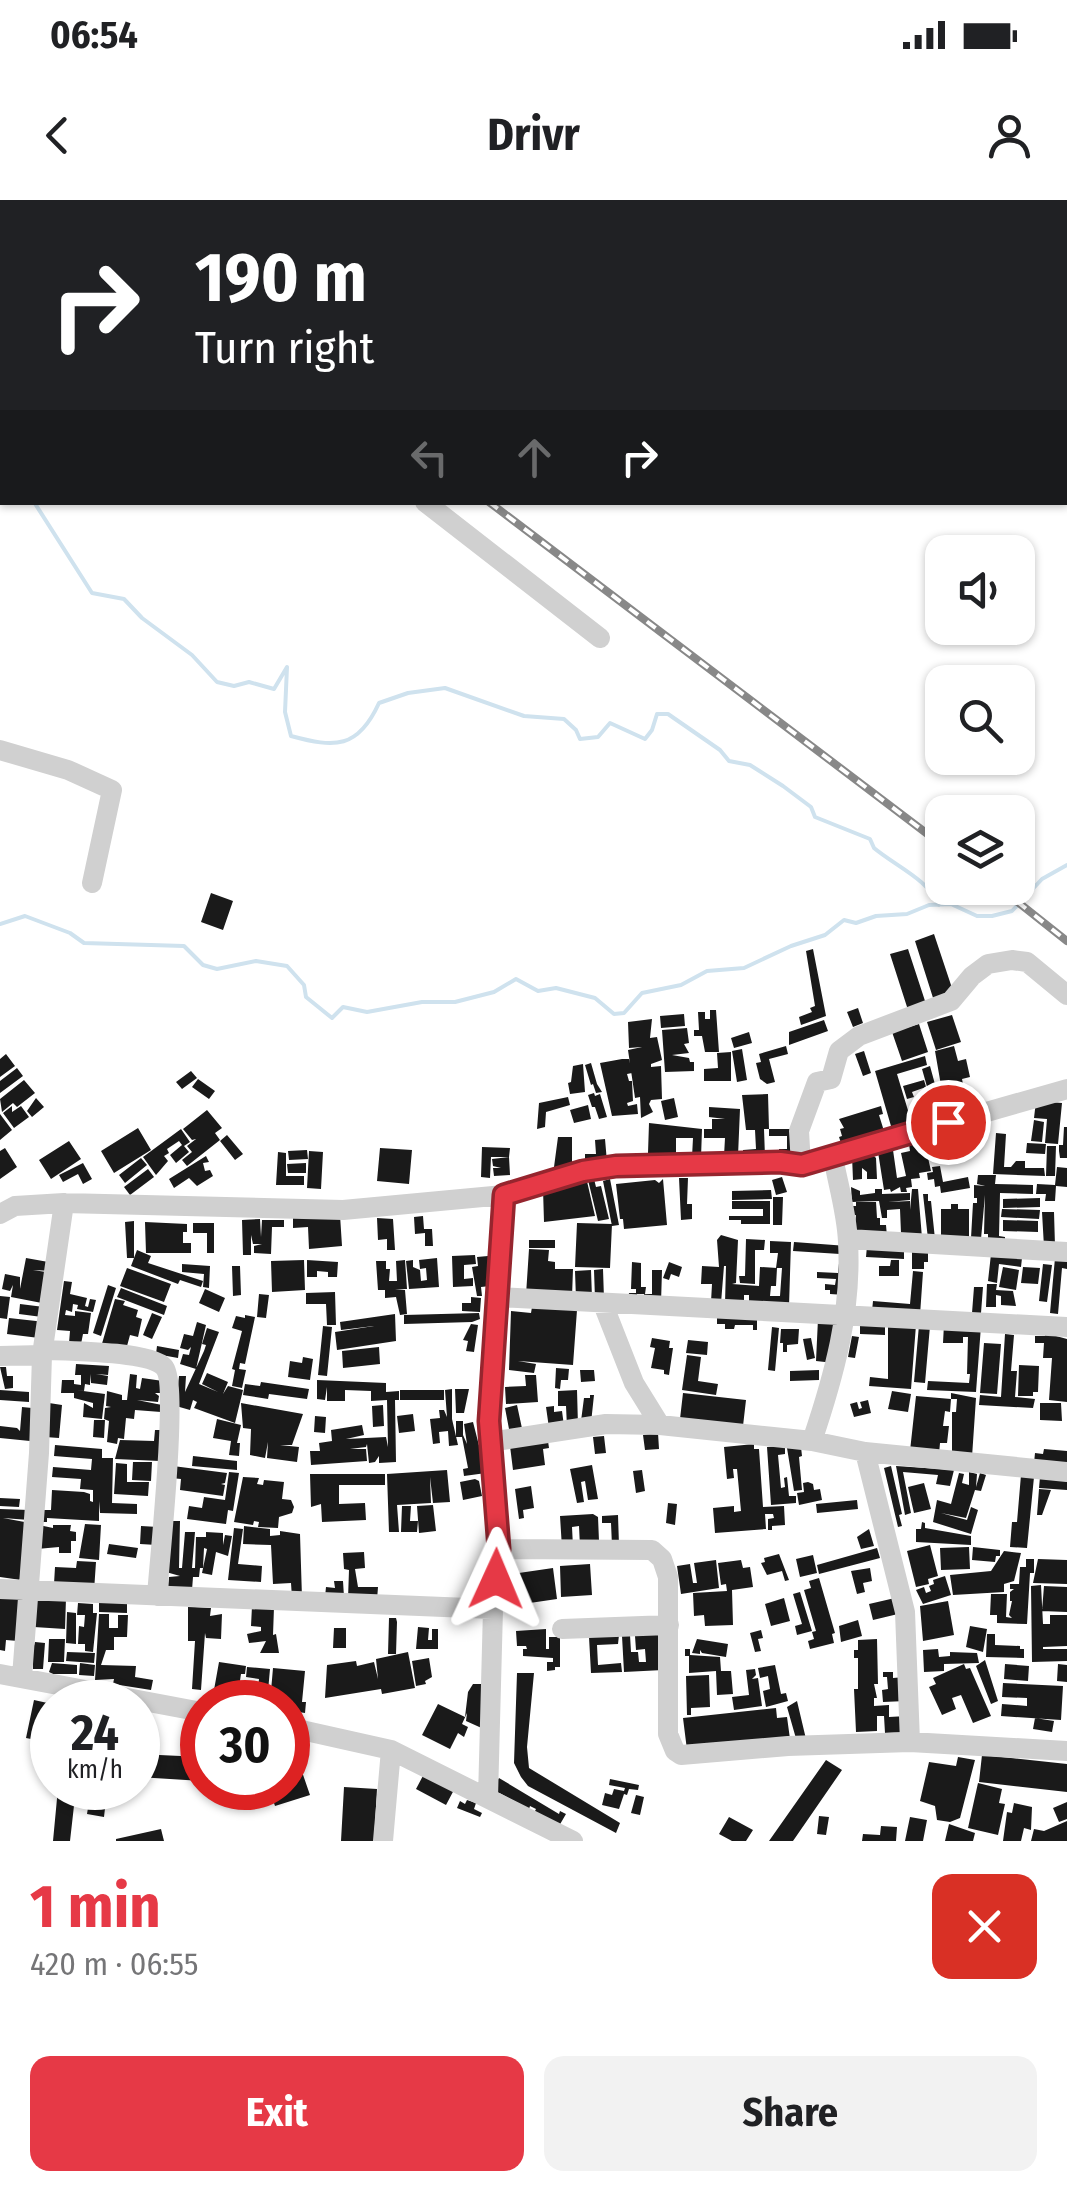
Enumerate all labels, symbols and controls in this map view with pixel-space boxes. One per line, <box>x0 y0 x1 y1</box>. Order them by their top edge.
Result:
text: 06:54 <box>50 12 138 58</box>
icon: back <box>30 108 85 163</box>
text: Drivr <box>487 108 580 162</box>
icon: person <box>982 108 1037 163</box>
text: 190 m <box>195 236 367 320</box>
icon: right <box>30 240 160 370</box>
text: Turn right <box>195 321 374 375</box>
icon: left <box>402 430 457 485</box>
icon: ahead <box>507 430 562 485</box>
icon: right <box>612 430 667 485</box>
map controls <box>925 535 1035 905</box>
button: sound <box>925 535 1035 645</box>
button: search <box>925 665 1035 775</box>
button: layers <box>925 795 1035 905</box>
pin <box>906 1080 991 1165</box>
icon: arrive <box>921 1095 976 1150</box>
position arrow <box>444 1527 548 1631</box>
speed limit sign: 30 <box>180 1680 310 1810</box>
text: 24 <box>71 1703 119 1763</box>
text: km/h <box>67 1755 123 1785</box>
text: 1 min <box>30 1871 161 1943</box>
button: close <box>932 1874 1037 1979</box>
text: 420 m · 06:55 <box>30 1945 198 1983</box>
button: Exit <box>30 2056 524 2171</box>
button: Share <box>544 2056 1037 2171</box>

